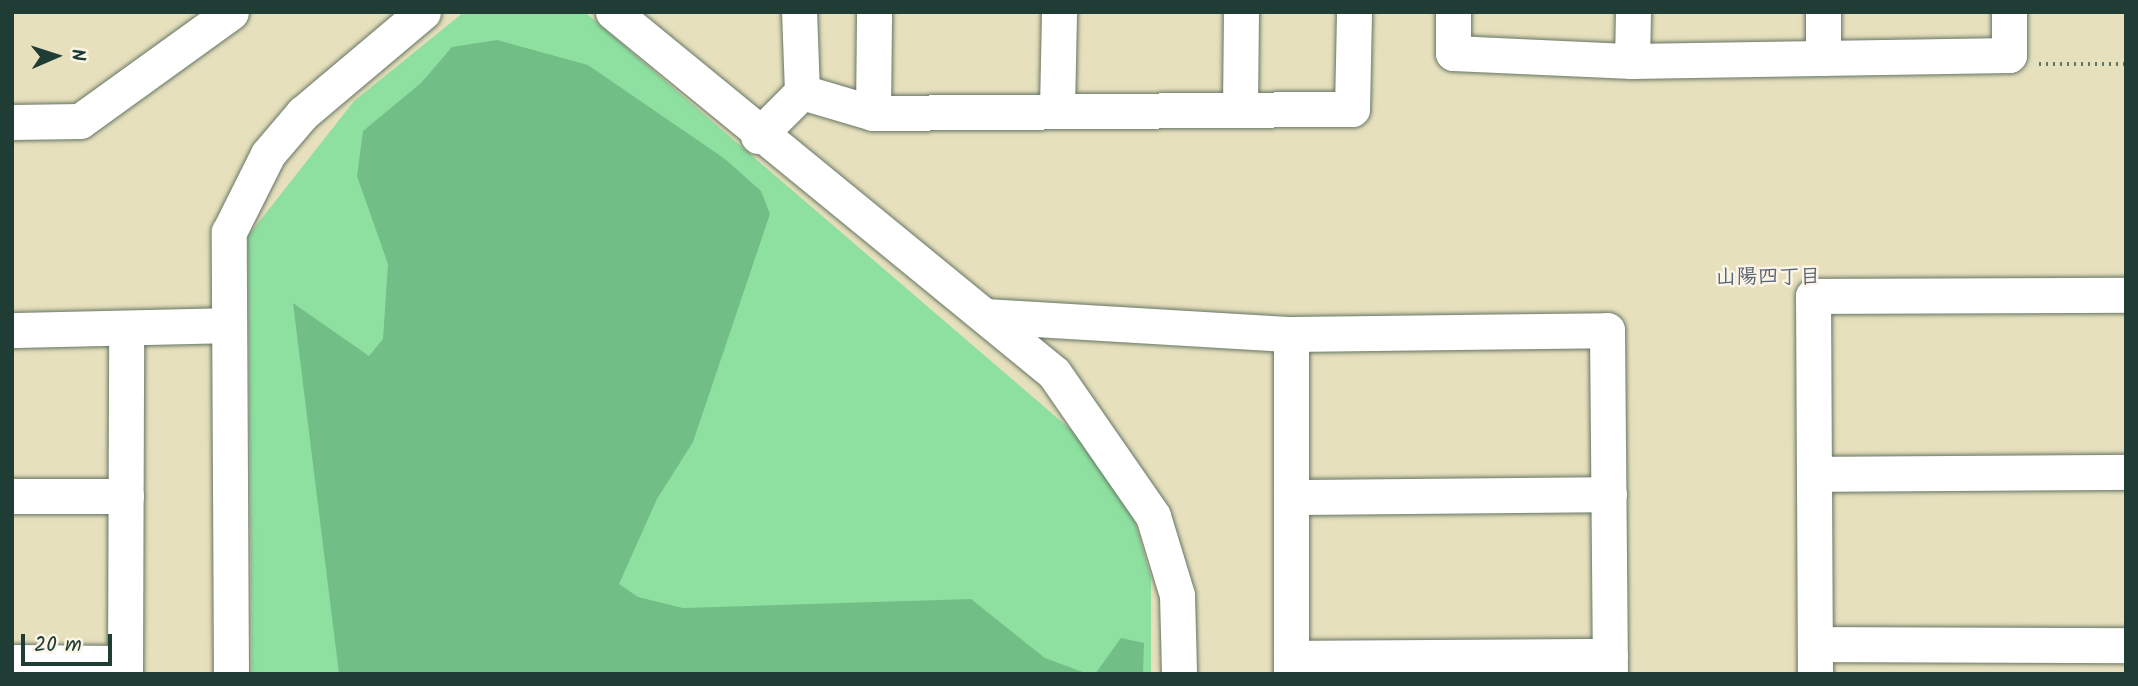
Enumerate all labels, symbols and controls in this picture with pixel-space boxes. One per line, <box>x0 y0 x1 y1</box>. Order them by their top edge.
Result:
north arrow <box>21 21 91 91</box>
text: N <box>62 48 92 62</box>
district label: 山陽四丁目 <box>1716 265 1820 291</box>
scale bar <box>24 620 116 664</box>
text: 20 m <box>34 629 82 662</box>

